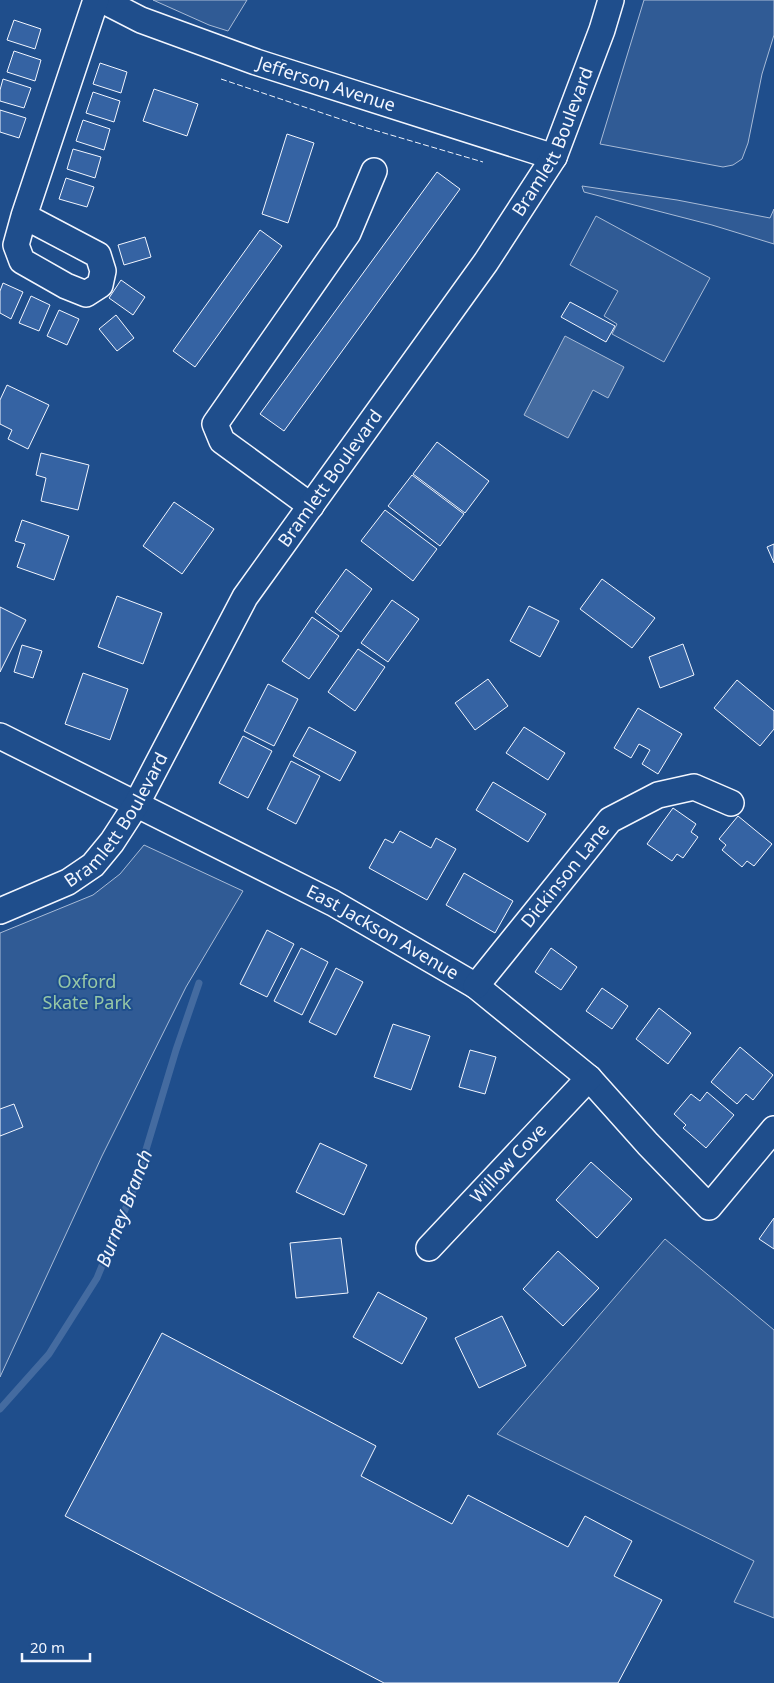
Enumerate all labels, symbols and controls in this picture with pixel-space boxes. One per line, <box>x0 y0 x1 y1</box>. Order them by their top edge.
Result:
street label: Jefferson Avenue <box>253 50 399 117</box>
street label: Bramlett Boulevard <box>506 63 598 221</box>
street label: Bramlett Boulevard <box>272 404 387 551</box>
street label: Bramlett Boulevard <box>59 748 173 892</box>
street label: Dickinson Lane <box>515 818 614 932</box>
street label: East Jackson Avenue <box>303 879 464 984</box>
park label: Oxford Skate Park <box>43 969 132 1014</box>
street label: Willow Cove <box>464 1118 551 1208</box>
water label: Burney Branch <box>90 1146 158 1270</box>
scale bar <box>22 1630 90 1662</box>
text: 20 m <box>30 1637 65 1657</box>

